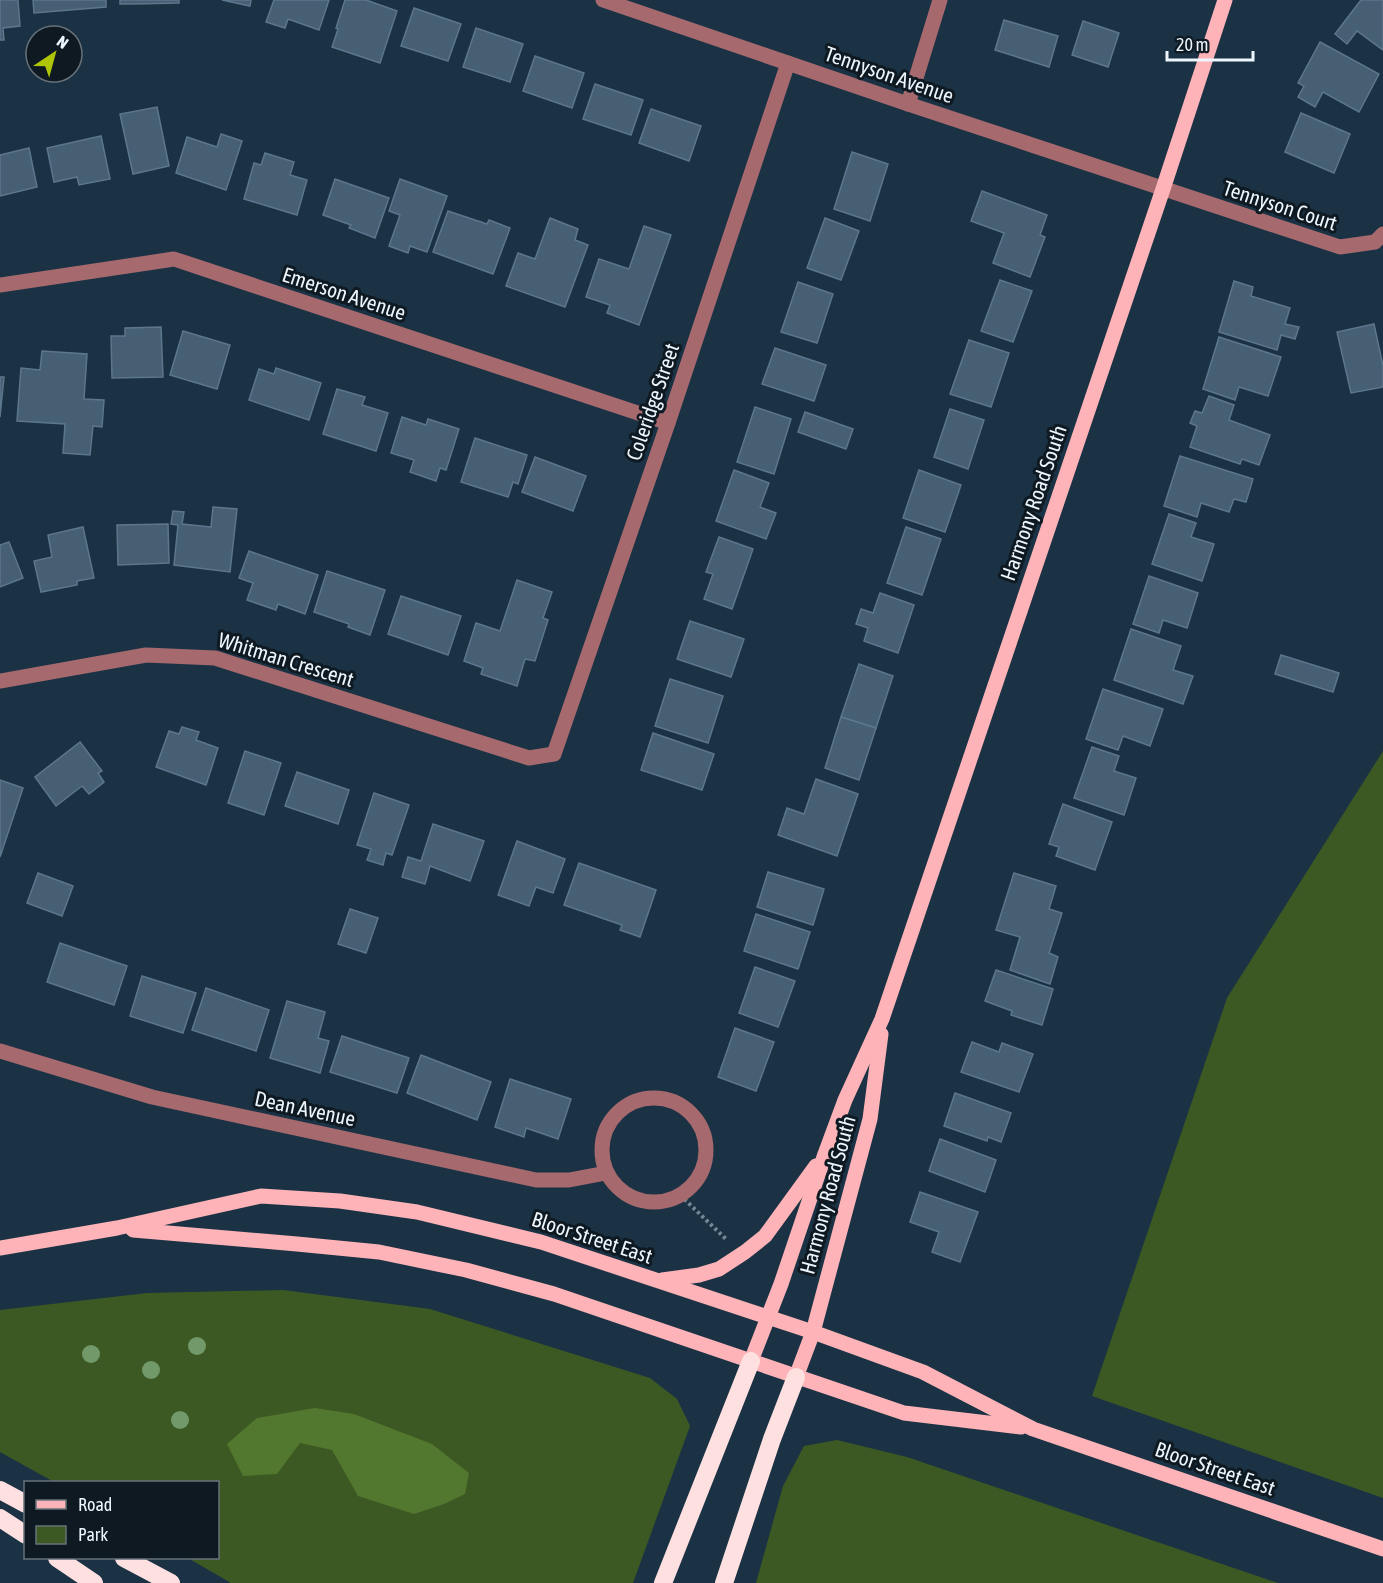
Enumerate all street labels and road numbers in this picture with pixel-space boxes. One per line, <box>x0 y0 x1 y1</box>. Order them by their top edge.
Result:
street label: Tennyson Avenue <box>822 41 957 107</box>
street label: Tennyson Court <box>1220 175 1340 235</box>
street label: Emerson Avenue <box>280 262 409 324</box>
street label: Coleridge Street <box>621 340 683 463</box>
street label: Harmony Road South <box>995 422 1071 584</box>
street label: Whitman Crescent <box>216 627 357 691</box>
street label: Dean Avenue <box>253 1086 358 1130</box>
street label: Harmony Road South <box>794 1113 860 1277</box>
street label: Bloor Street East <box>529 1206 656 1268</box>
street label: Bloor Street East <box>1152 1436 1278 1500</box>

